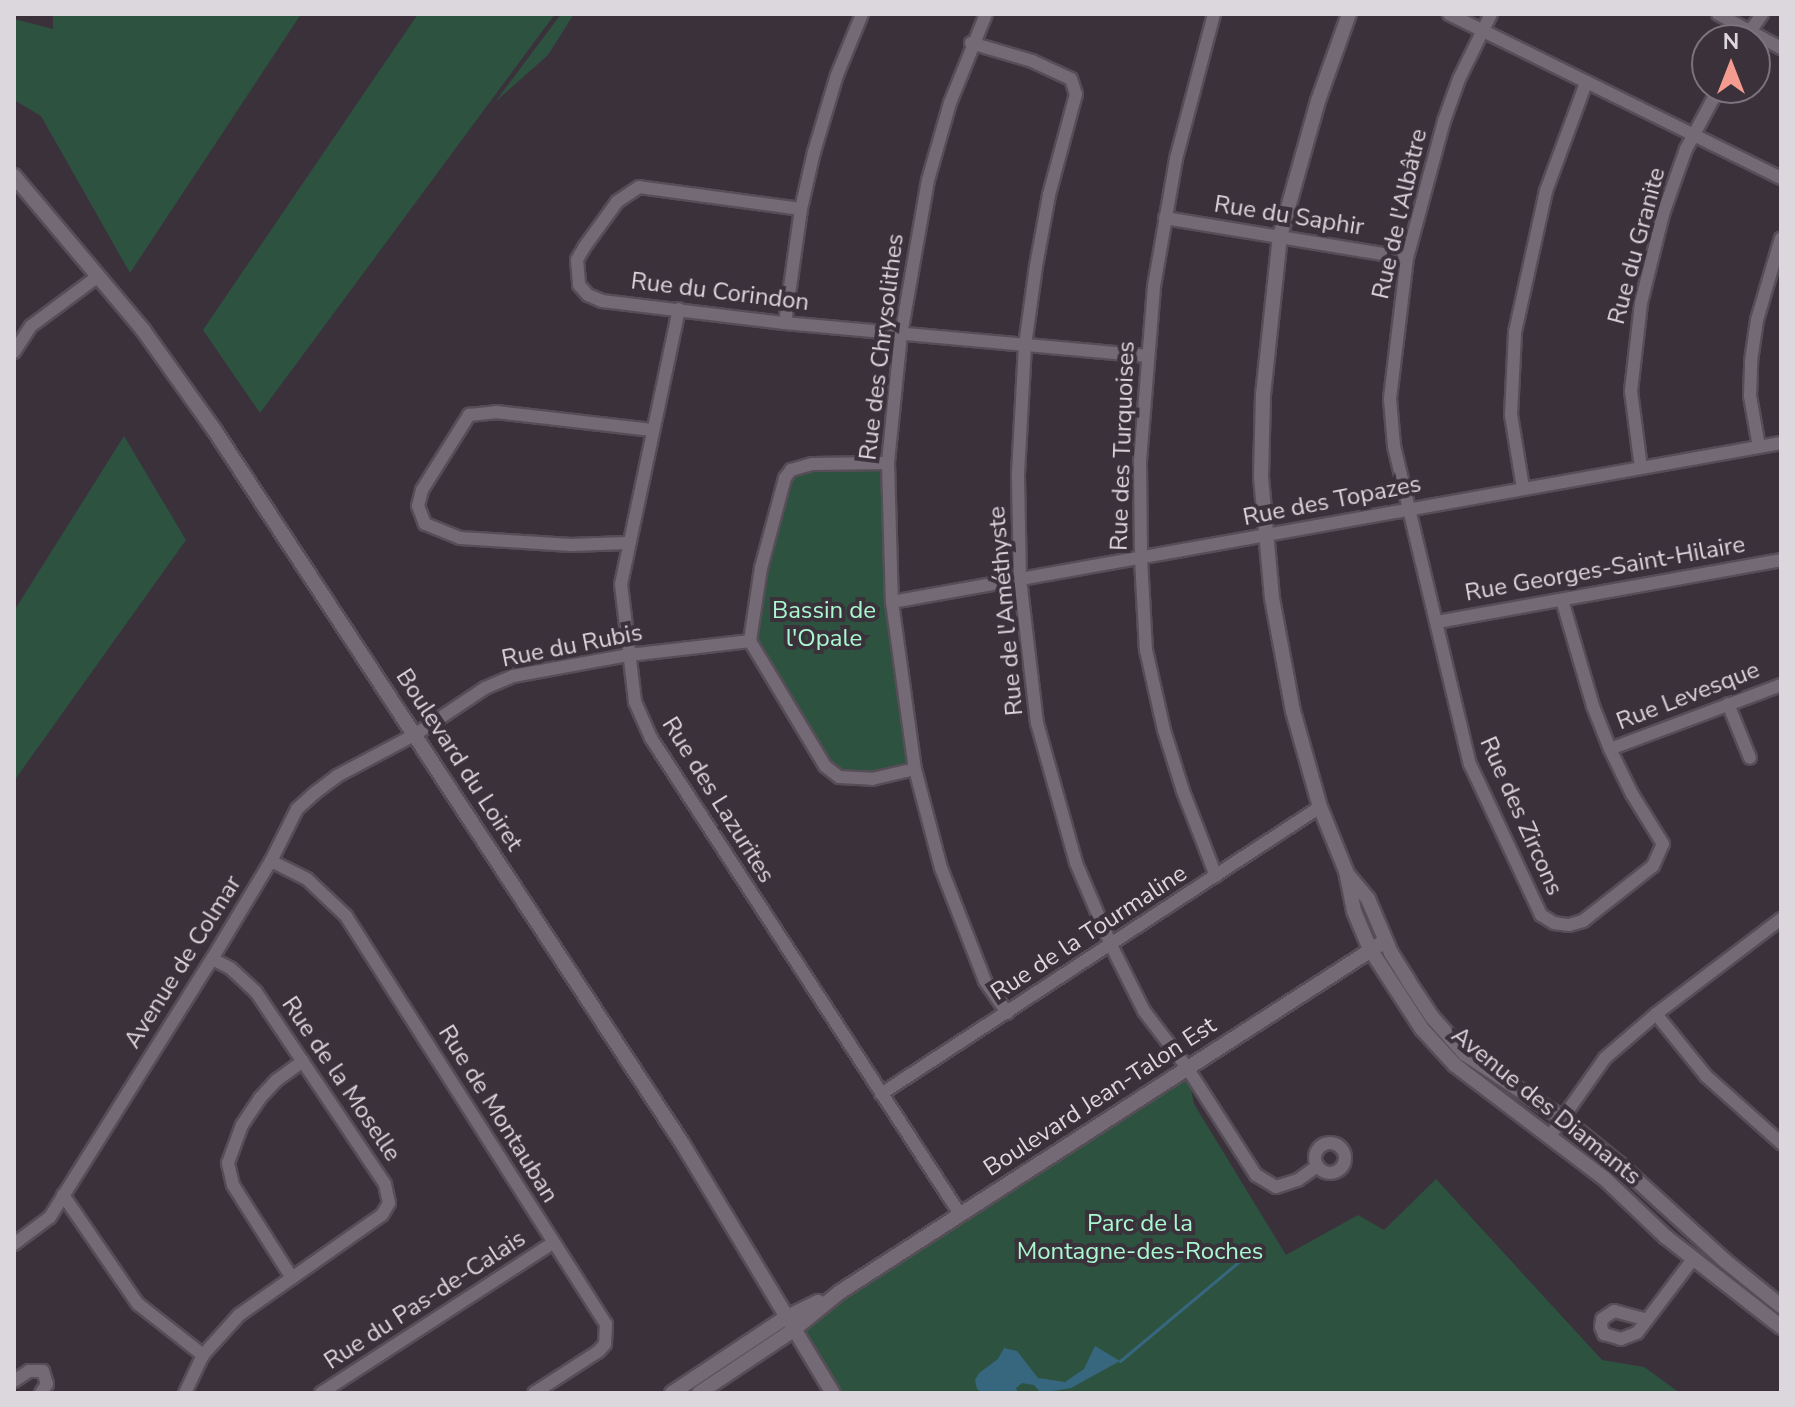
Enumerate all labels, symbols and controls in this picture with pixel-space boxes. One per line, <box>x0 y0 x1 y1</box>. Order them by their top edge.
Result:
north arrow <box>1691 24 1771 104</box>
text: N <box>1723 27 1739 57</box>
street label: Rue de l'Albâtre <box>1366 126 1434 302</box>
street label: Rue du Granite <box>1602 165 1672 327</box>
street label: Rue du Saphir <box>1212 190 1366 242</box>
street label: Rue des Chrysolithes <box>854 232 910 462</box>
street label: Rue du Corindon <box>629 267 811 317</box>
street label: Rue des Turquoises <box>1105 341 1141 551</box>
street label: Rue des Topazes <box>1241 470 1423 532</box>
street label: Rue de l'Améthyste <box>982 505 1030 717</box>
street label: Rue Georges-Saint-Hilaire <box>1463 530 1747 608</box>
park label: Bassin de l'Opale <box>772 597 876 653</box>
street label: Rue du Rubis <box>499 618 645 674</box>
street label: Rue Levesque <box>1612 656 1764 736</box>
street label: Boulevard du Loiret <box>389 664 529 856</box>
street label: Rue des Lazurites <box>655 712 781 888</box>
street label: Rue des Zircons <box>1473 732 1569 900</box>
street label: Rue de la Tourmaline <box>986 859 1192 1007</box>
street label: Avenue de Colmar <box>118 870 248 1054</box>
street label: Rue de la Moselle <box>275 991 407 1167</box>
street label: Boulevard Jean-Talon Est <box>978 1011 1222 1183</box>
street label: Rue de Montauban <box>432 1020 564 1208</box>
street label: Avenue des Diamants <box>1446 1021 1646 1191</box>
park label: Parc de la Montagne-des-Roches <box>1017 1210 1263 1266</box>
street label: Rue du Pas-de-Calais <box>319 1224 531 1376</box>

